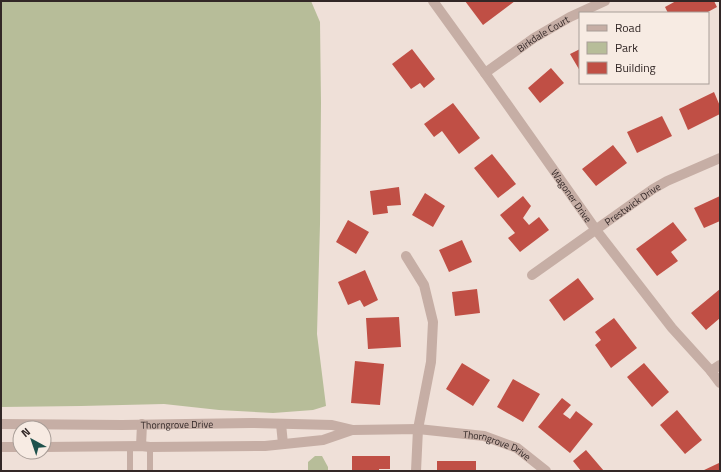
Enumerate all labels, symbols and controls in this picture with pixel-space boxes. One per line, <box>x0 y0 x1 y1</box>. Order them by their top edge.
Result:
street label: Birkdale Court <box>514 12 573 56</box>
legend <box>579 12 709 84</box>
text: Road <box>615 18 641 37</box>
text: Park <box>615 38 638 57</box>
text: Building <box>615 58 656 77</box>
street label: Wagoner Drive <box>547 166 595 226</box>
street label: Prestwick Drive <box>601 179 663 229</box>
street label: Thorngrove Drive <box>141 417 213 433</box>
north arrow <box>12 420 52 460</box>
text: N <box>18 424 34 441</box>
street label: Thorngrove Drive <box>462 427 534 464</box>

